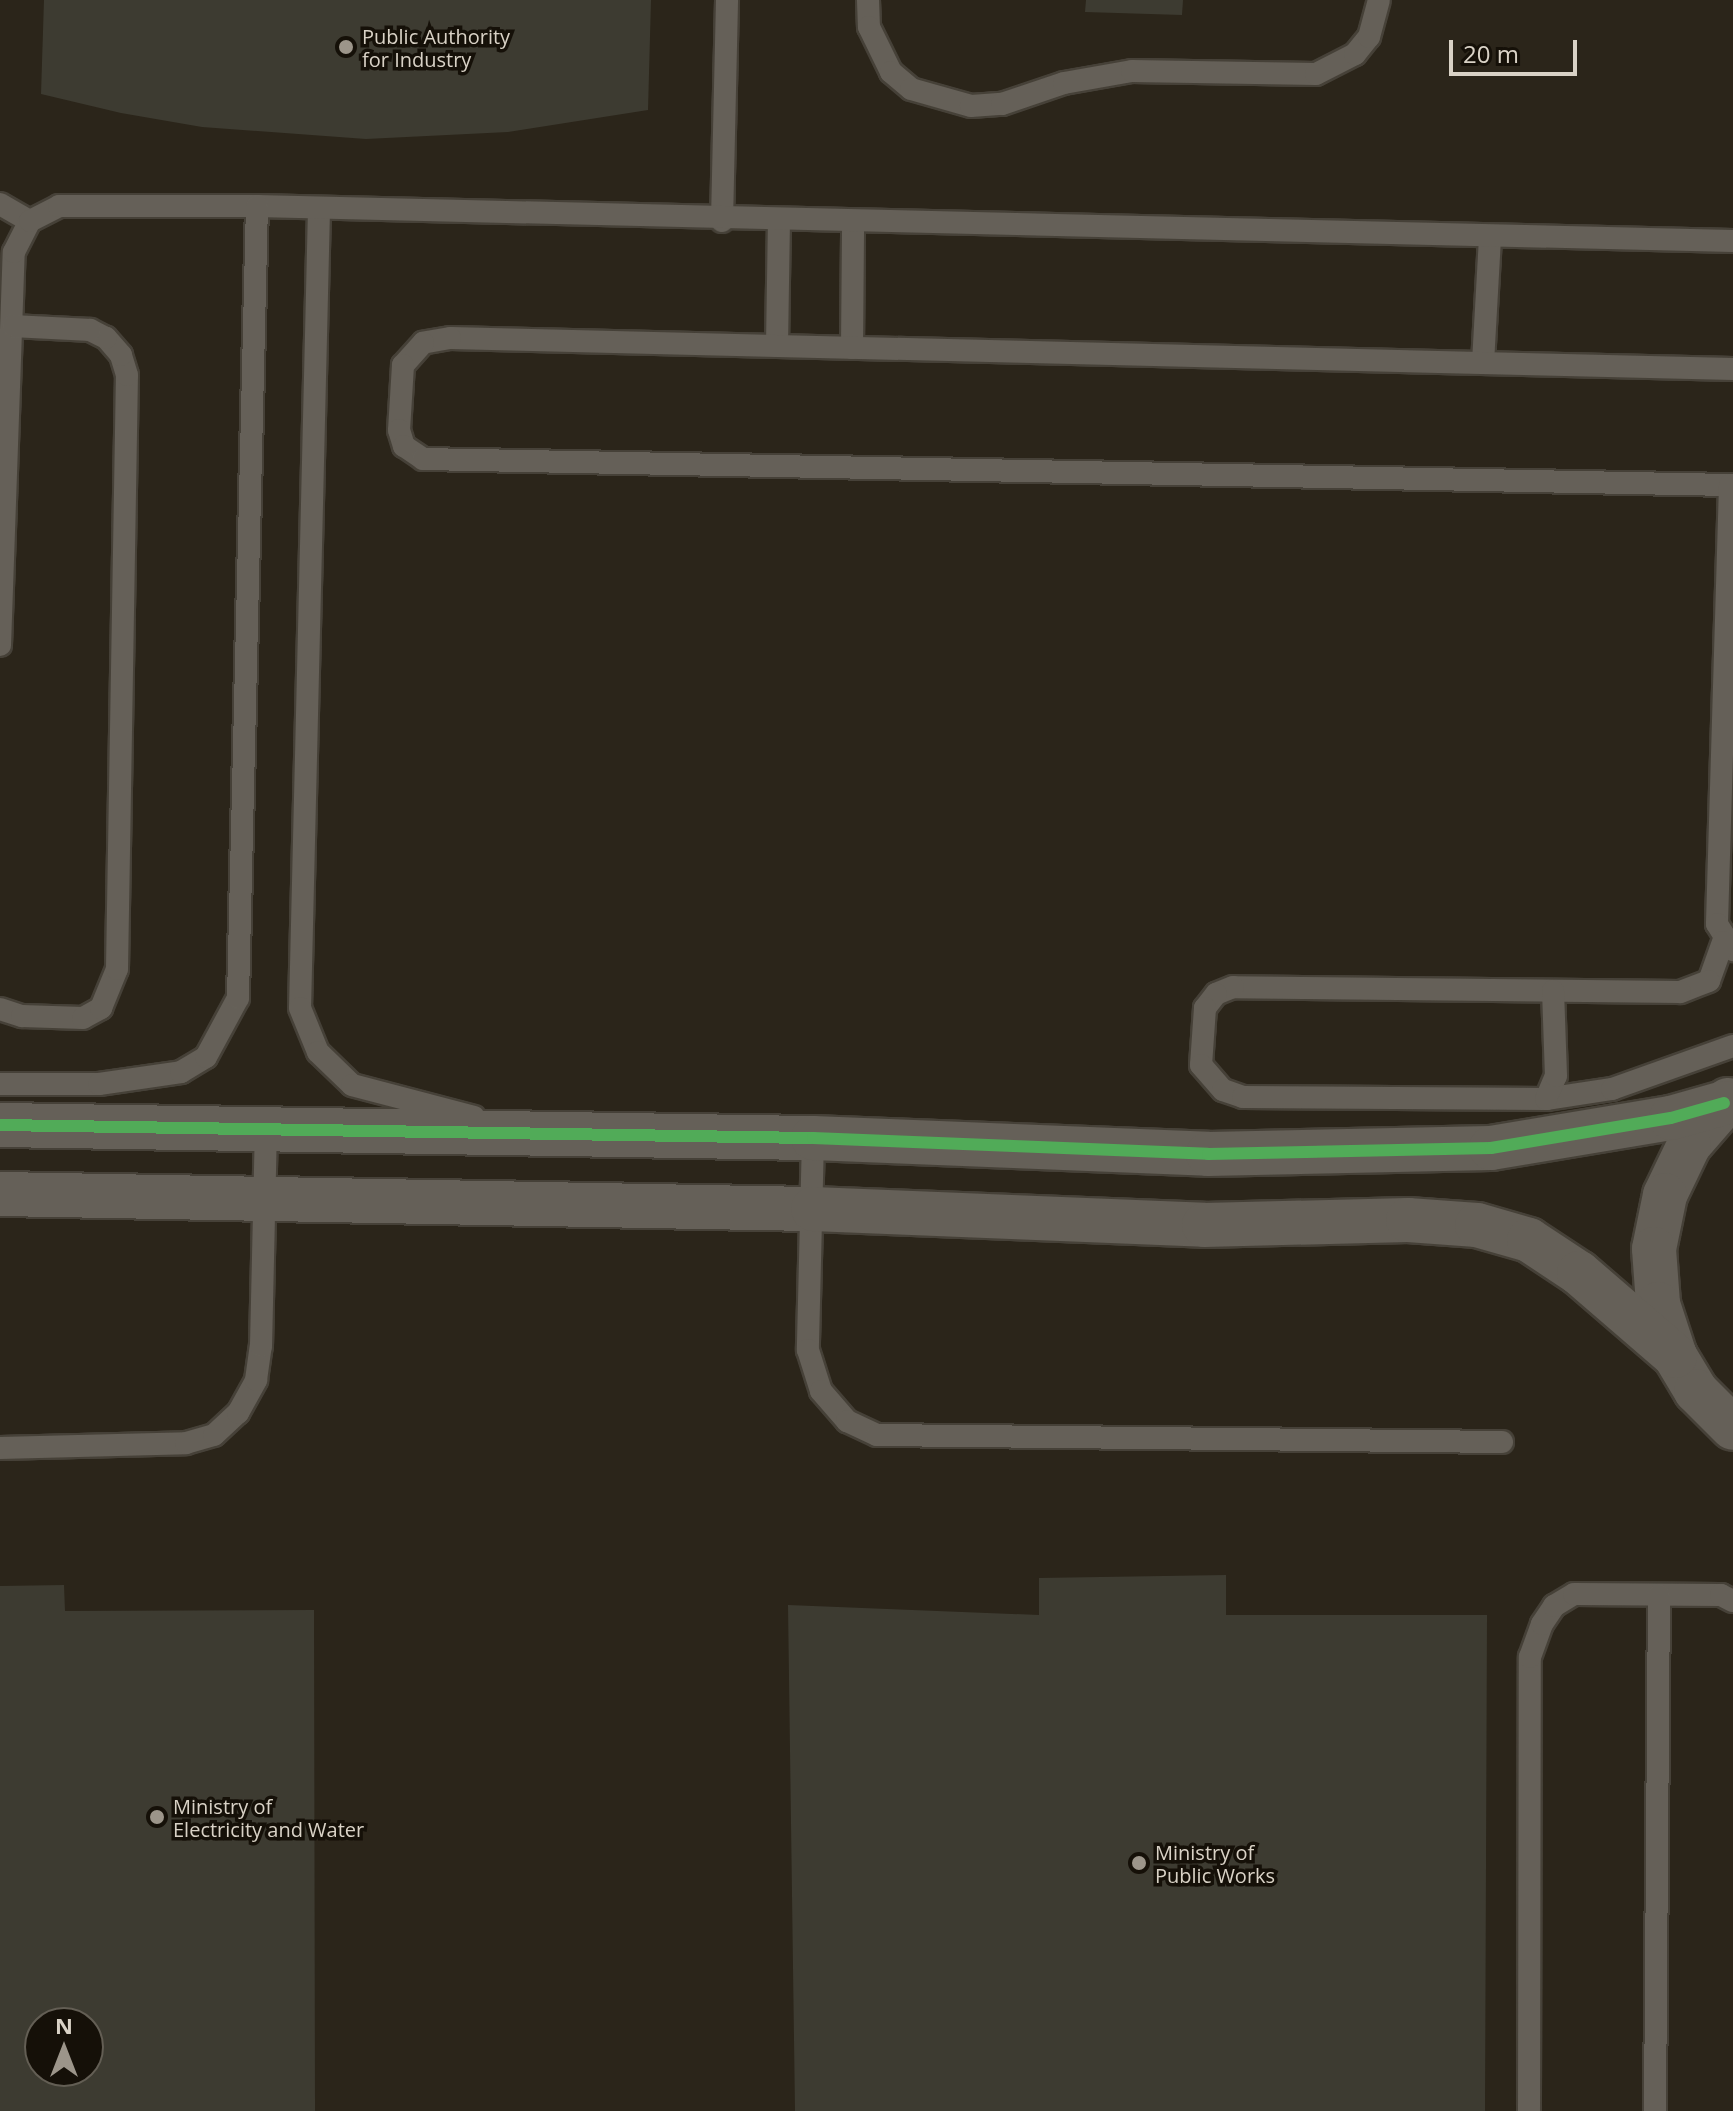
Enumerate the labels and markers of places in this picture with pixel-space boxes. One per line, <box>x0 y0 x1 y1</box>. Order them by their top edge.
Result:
place label: Public Authority for Industry <box>362 24 510 71</box>
marker: Public Authority for Industry <box>337 38 355 56</box>
place label: Ministry of Electricity and Water <box>173 1794 364 1841</box>
marker: Ministry of Electricity and Water <box>148 1808 166 1826</box>
place label: Ministry of Public Works <box>1155 1840 1275 1887</box>
marker: Ministry of Public Works <box>1130 1854 1148 1872</box>

